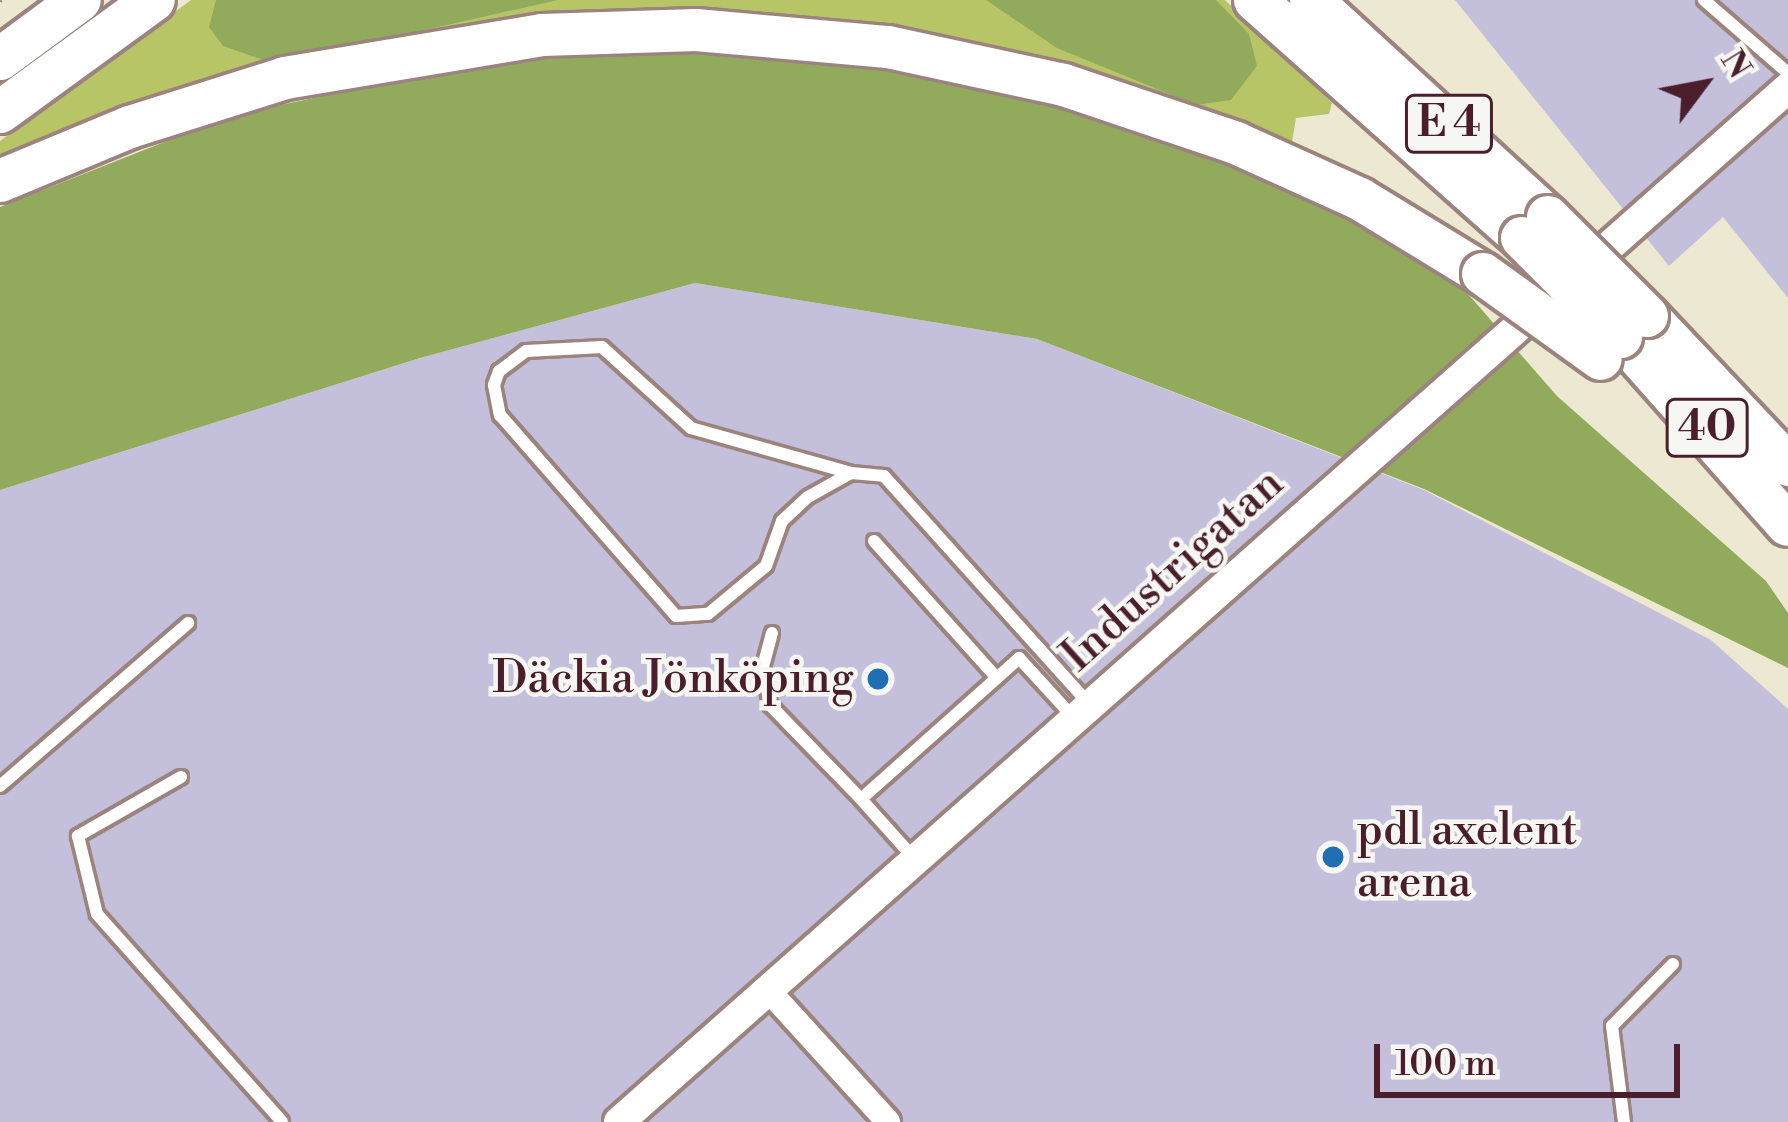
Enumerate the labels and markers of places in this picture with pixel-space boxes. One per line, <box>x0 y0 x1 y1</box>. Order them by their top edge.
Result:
place label: Däckia Jönköping <box>493 652 854 706</box>
marker: Däckia Jönköping <box>865 666 891 692</box>
place label: pdl axelent arena <box>1357 804 1577 910</box>
marker: pdl axelent arena <box>1320 844 1346 870</box>

